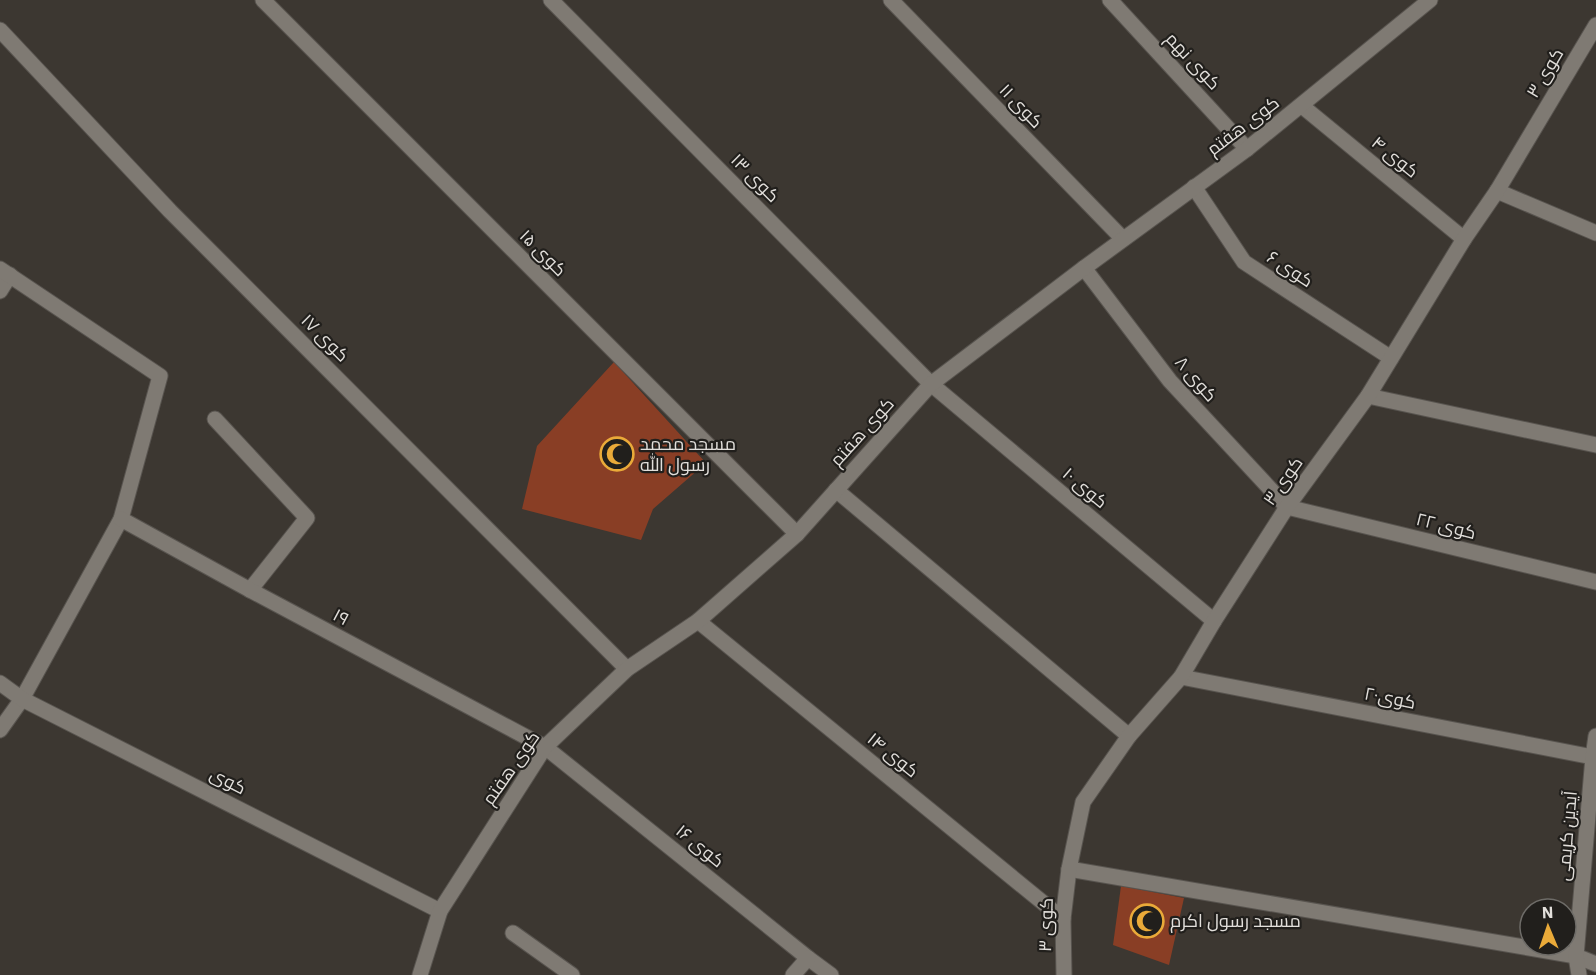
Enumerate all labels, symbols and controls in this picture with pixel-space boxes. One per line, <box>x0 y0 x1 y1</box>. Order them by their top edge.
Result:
street label: کوی نهم <box>1160 27 1226 95</box>
street label: کوی ۳ <box>1521 44 1568 102</box>
street label: کوی ۱۱ <box>995 79 1048 133</box>
street label: کوی هفتم <box>1202 91 1284 161</box>
street label: کوی ۴ <box>1367 131 1424 183</box>
street label: کوی ۱۳ <box>726 148 785 207</box>
street label: کوی ۱۵ <box>515 224 572 281</box>
street label: کوی ۶ <box>1263 245 1318 292</box>
street label: کوی ۱۷ <box>296 309 354 367</box>
street label: کوی ۸ <box>1170 351 1223 406</box>
street label: کوی هفتم <box>825 392 899 472</box>
place label: مسجد محمد رسول الله <box>640 432 736 476</box>
mosque icon: مسجد محمد رسول الله <box>599 436 635 472</box>
street label: کوی ۳ <box>1258 452 1308 510</box>
street label: کوی ۱۰ <box>1058 462 1113 513</box>
street label: کوی ۲۲ <box>1414 507 1479 544</box>
street label: ۱۹ <box>329 603 353 630</box>
street label: کوی۲۰ <box>1362 681 1418 714</box>
street label: کوی هفتم <box>477 726 545 810</box>
street label: کوی ۱۴ <box>863 727 924 782</box>
street label: کوی <box>206 762 250 799</box>
street label: آیدین کریمی <box>1551 790 1582 882</box>
street label: کوی ۱۶ <box>671 819 729 872</box>
street label: کوی ۳ <box>1033 897 1058 952</box>
north arrow <box>1518 897 1578 957</box>
text: N <box>1541 902 1554 922</box>
mosque icon: مسجد رسول اکرم <box>1129 903 1165 939</box>
place label: مسجد رسول اکرم <box>1170 909 1301 933</box>

